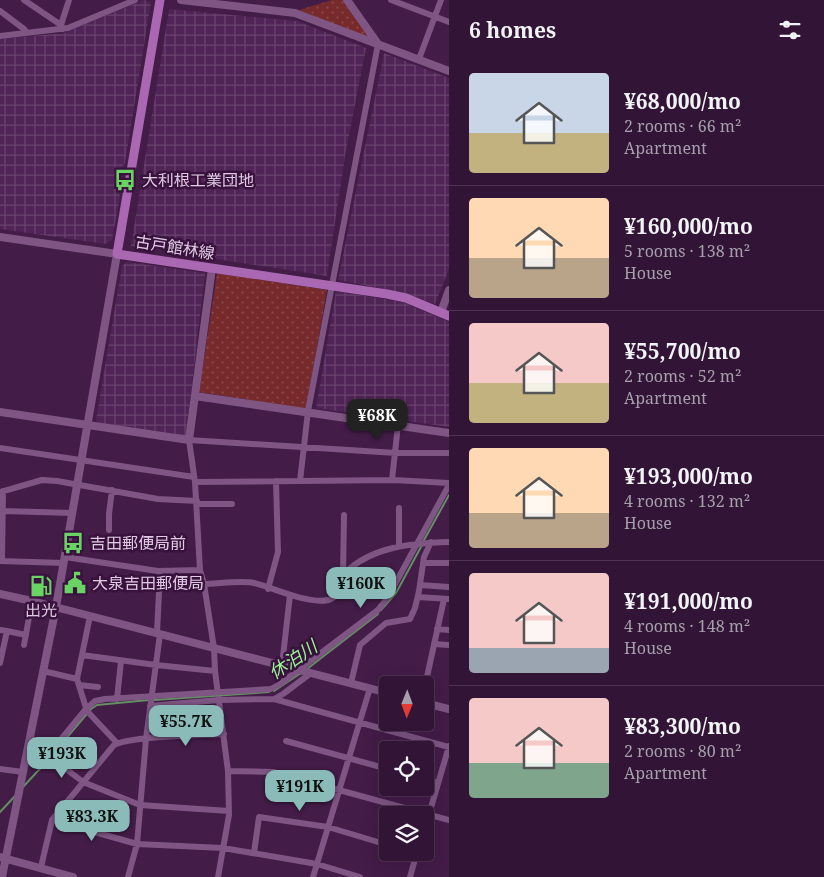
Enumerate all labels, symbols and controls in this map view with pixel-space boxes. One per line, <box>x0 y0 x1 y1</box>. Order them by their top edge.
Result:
text: 6 homes <box>469 16 556 44</box>
icon: filters <box>776 16 804 44</box>
text: ¥68,000/mo <box>624 87 741 115</box>
icon: home <box>509 93 569 153</box>
text: 2 rooms · 66 m² <box>624 115 741 137</box>
text: Apartment <box>624 137 707 159</box>
bus stop icon: 大利根工業団地 <box>112 167 138 193</box>
place label: 大利根工業団地 <box>142 169 254 191</box>
text: ¥160,000/mo <box>624 212 753 240</box>
icon: home <box>509 218 569 278</box>
street label: 古戸館林線 <box>134 230 216 264</box>
text: 5 rooms · 138 m² <box>624 240 750 262</box>
text: House <box>624 262 672 284</box>
text: ¥55,700/mo <box>624 337 741 365</box>
icon: home <box>509 343 569 403</box>
text: 2 rooms · 52 m² <box>624 365 741 387</box>
text: Apartment <box>624 387 707 409</box>
pin: ¥68K <box>347 398 407 441</box>
text: ¥68K <box>358 404 396 426</box>
text: ¥193,000/mo <box>624 462 753 490</box>
icon: home <box>509 468 569 528</box>
text: 4 rooms · 132 m² <box>624 490 750 512</box>
text: House <box>624 512 672 534</box>
bus stop icon: 吉田郵便局前 <box>60 530 86 556</box>
place label: 吉田郵便局前 <box>90 532 186 554</box>
pin: ¥160K <box>326 566 396 609</box>
public building icon: 大泉吉田郵便局 <box>62 570 88 596</box>
place label: 大泉吉田郵便局 <box>92 572 204 594</box>
text: ¥160K <box>337 572 385 594</box>
fuel station icon: 出光 <box>28 573 54 599</box>
text: ¥191,000/mo <box>624 587 753 615</box>
icon: home <box>509 593 569 653</box>
place label: 出光 <box>25 599 57 621</box>
text: 4 rooms · 148 m² <box>624 615 750 637</box>
water label: 休泊川 <box>263 633 323 684</box>
text: House <box>624 637 672 659</box>
north arrow <box>379 676 434 731</box>
map controls <box>379 676 434 861</box>
pin: ¥55.7K <box>145 704 227 747</box>
text: ¥55.7K <box>160 710 212 732</box>
text: ¥83,300/mo <box>624 712 741 740</box>
icon: home <box>509 718 569 778</box>
pin: ¥193K <box>27 736 97 779</box>
text: 2 rooms · 80 m² <box>624 740 741 762</box>
button: locate <box>379 741 434 796</box>
text: ¥193K <box>38 742 86 764</box>
text: Apartment <box>624 762 707 784</box>
pin: ¥191K <box>265 770 335 812</box>
text: ¥191K <box>276 775 324 797</box>
pin: ¥83.3K <box>51 800 133 842</box>
text: ¥83.3K <box>66 805 118 827</box>
button: layers <box>379 806 434 861</box>

